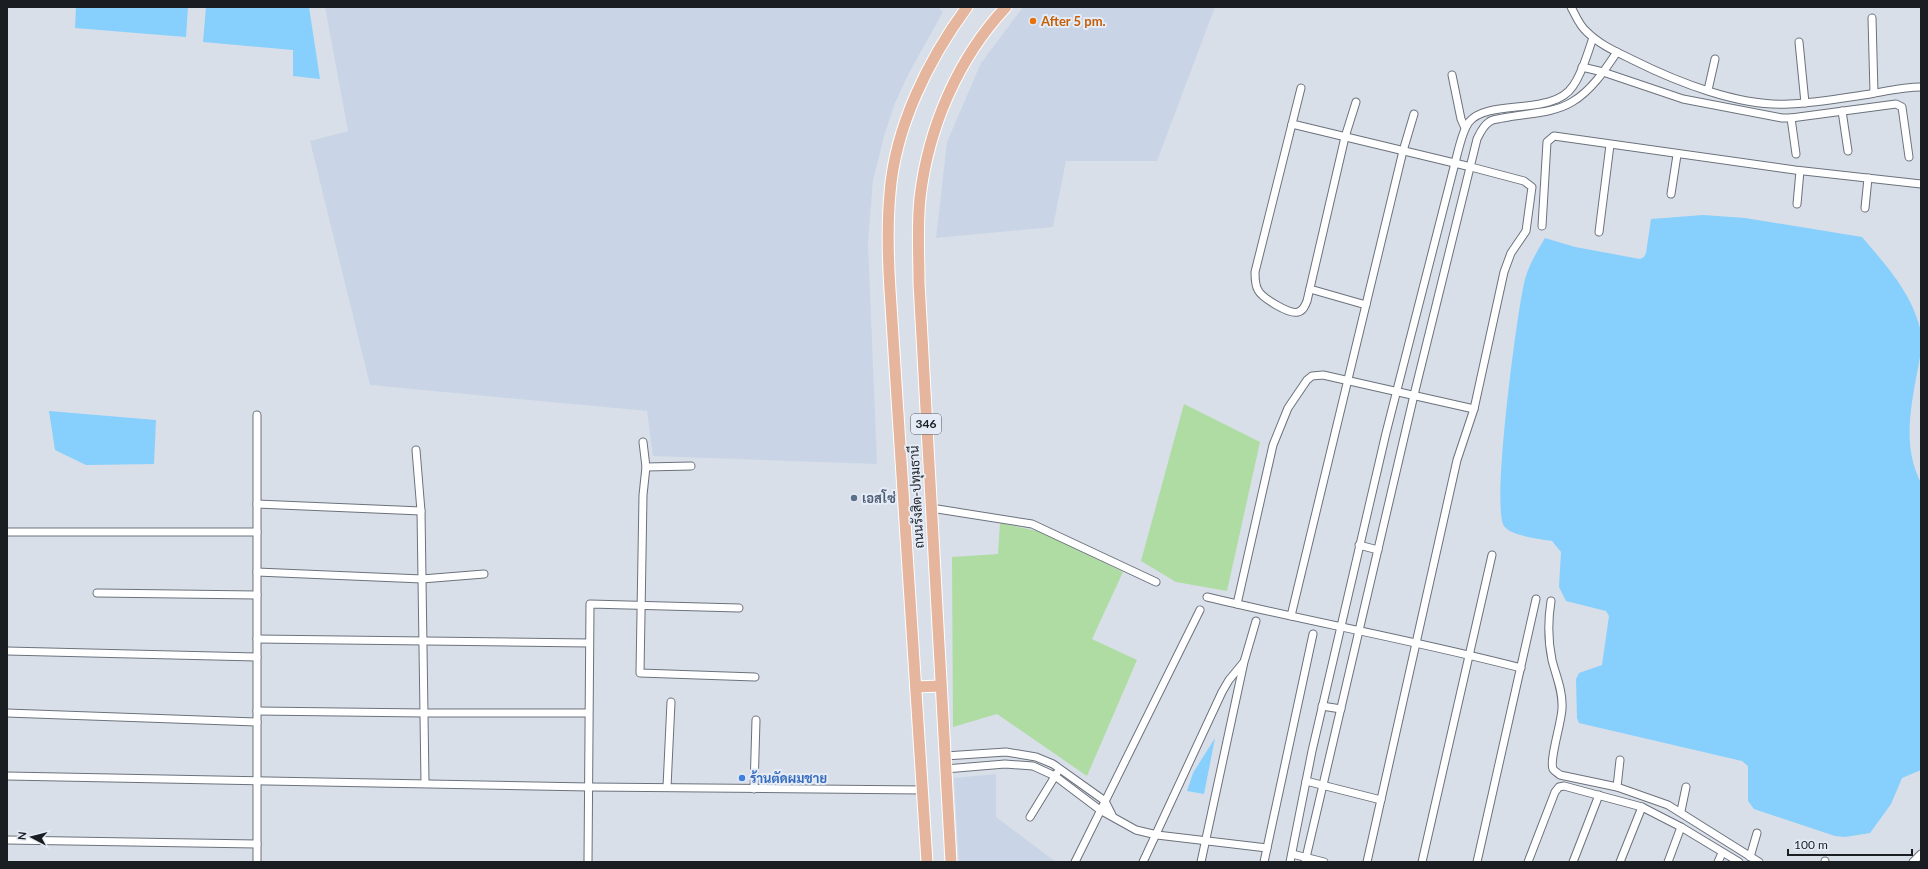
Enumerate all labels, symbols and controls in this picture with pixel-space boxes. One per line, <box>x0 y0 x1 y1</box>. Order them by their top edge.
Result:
place label: After 5 pm. <box>1040 13 1106 29</box>
marker: After 5 pm. <box>1028 16 1038 26</box>
road number: 346 <box>911 414 941 434</box>
street label: ถนนรังสิต-ปทุมธานี <box>904 445 929 549</box>
place label: เอสโซ่ <box>862 489 896 506</box>
marker: เอสโซ่ <box>849 493 859 503</box>
place label: ร้านตัดผมชาย <box>750 770 827 786</box>
marker: ร้านตัดผมชาย <box>737 773 747 783</box>
north arrow <box>12 817 52 857</box>
text: N <box>15 831 29 841</box>
scale bar <box>1788 831 1912 857</box>
text: 100 m <box>1794 837 1828 852</box>

